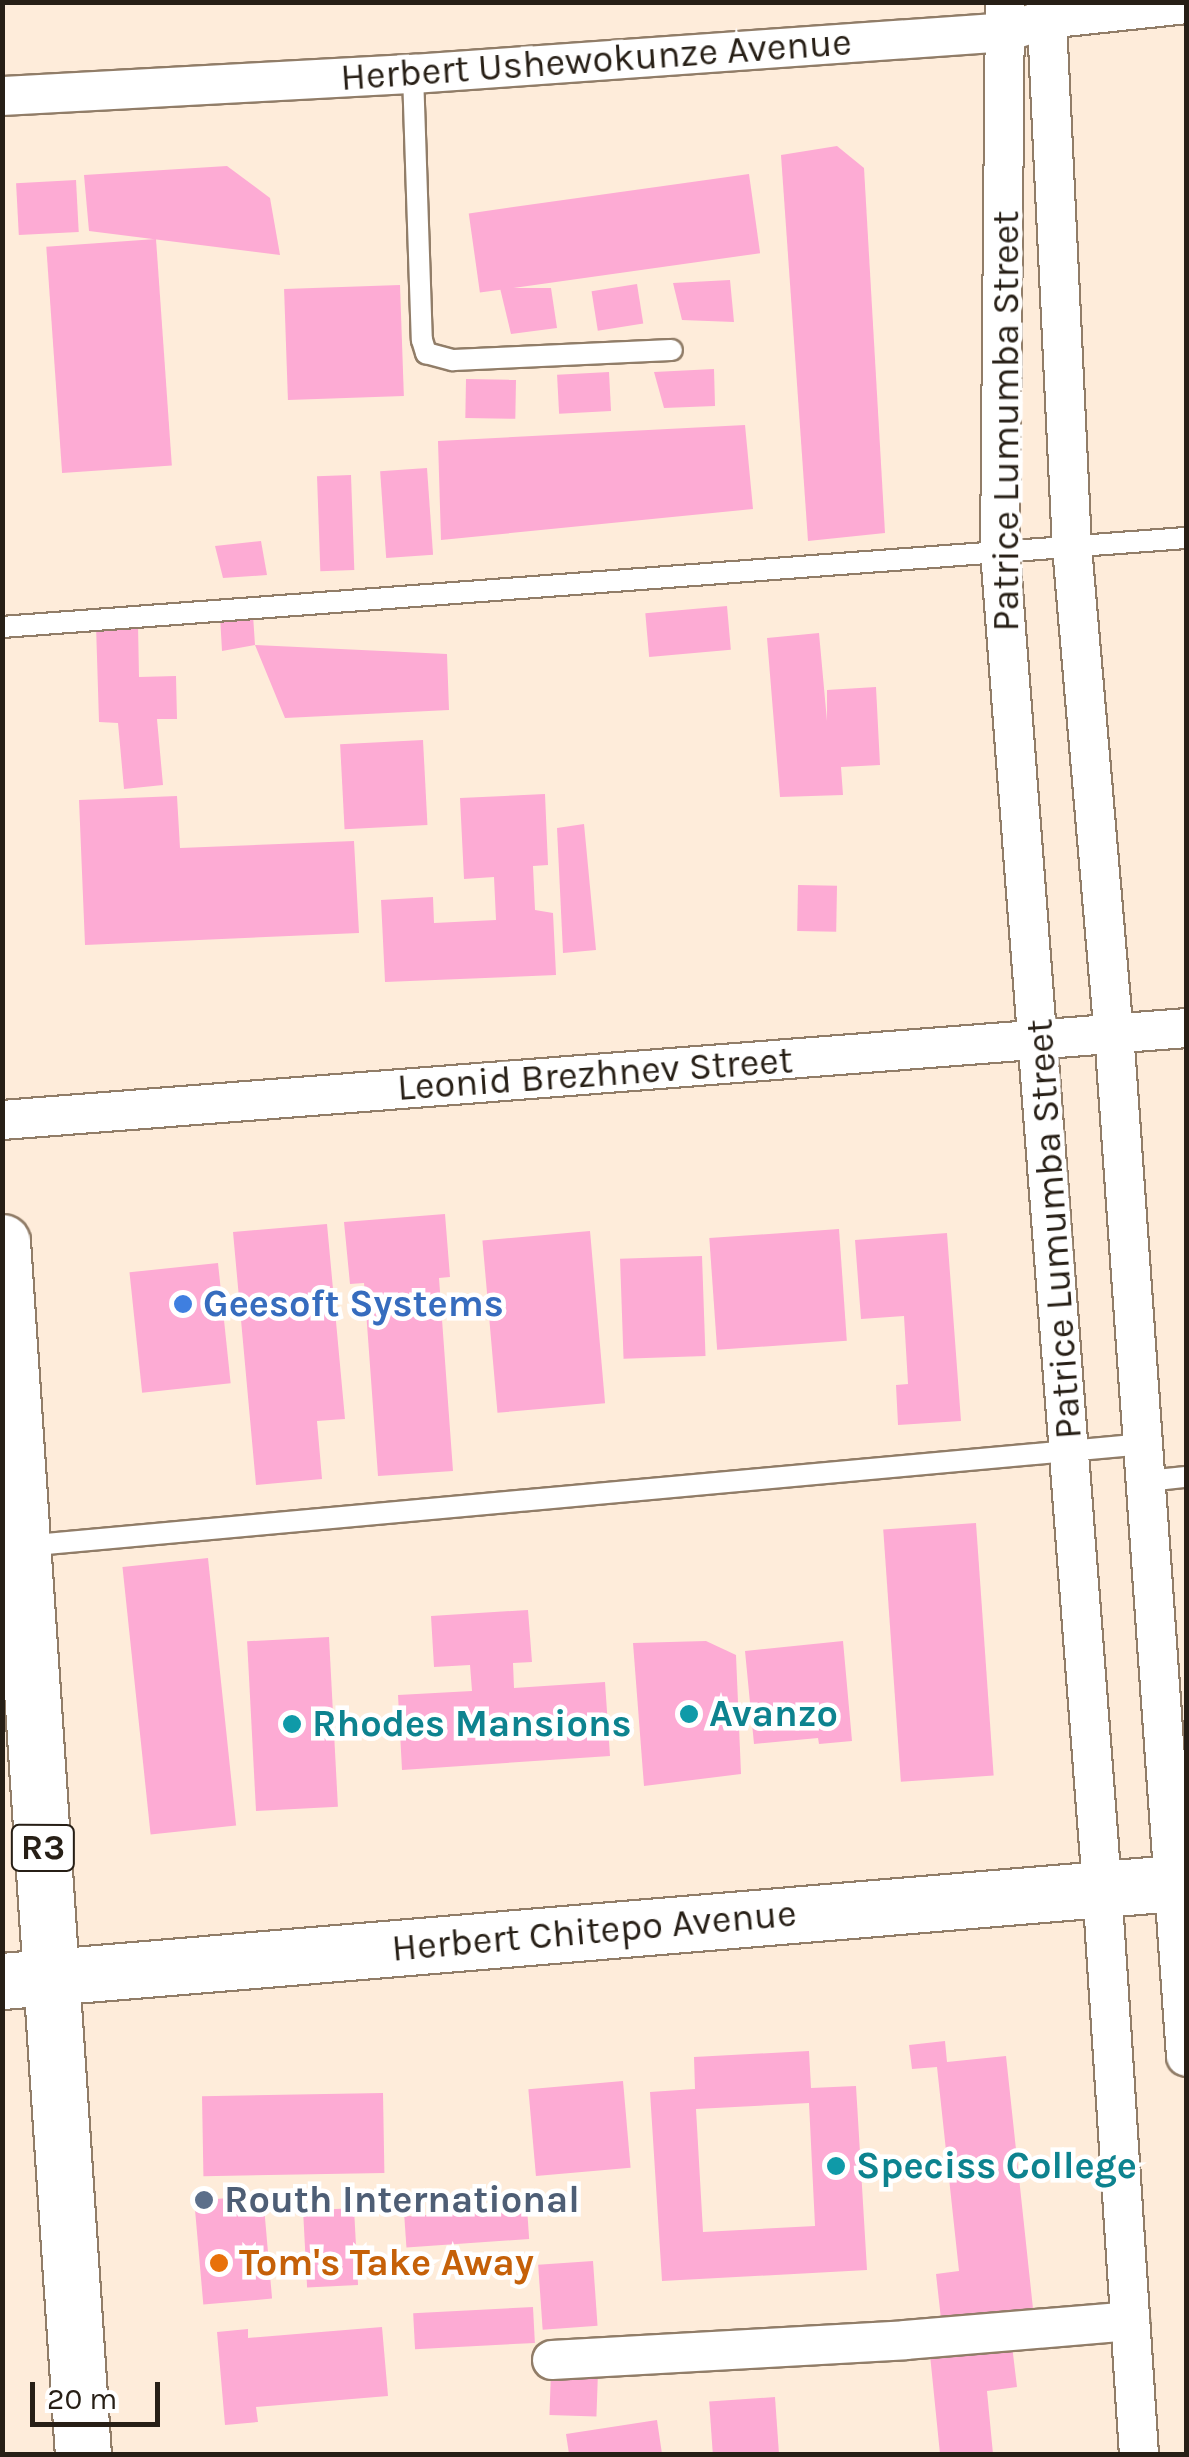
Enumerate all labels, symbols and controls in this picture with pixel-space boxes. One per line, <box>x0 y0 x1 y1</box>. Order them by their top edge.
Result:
street label: Herbert Ushewokunze Avenue <box>339 19 853 101</box>
street label: Patrice Lumumba Street <box>983 210 1029 632</box>
street label: Patrice Lumumba Street <box>1017 1017 1091 1441</box>
street label: Leonid Brezhnev Street <box>396 1037 794 1111</box>
place label: Geesoft Systems <box>203 1281 504 1327</box>
marker: Geesoft Systems <box>172 1293 194 1315</box>
place label: Avanzo <box>709 1691 838 1737</box>
place label: Rhodes Mansions <box>312 1701 632 1747</box>
marker: Avanzo <box>678 1703 700 1725</box>
marker: Rhodes Mansions <box>281 1713 303 1735</box>
road number: R3 <box>10 1818 76 1878</box>
street label: Herbert Chitepo Avenue <box>390 1891 798 1971</box>
place label: Speciss College <box>856 2143 1137 2189</box>
marker: Speciss College <box>825 2155 847 2177</box>
place label: Routh International <box>224 2177 580 2223</box>
marker: Routh International <box>193 2189 215 2211</box>
place label: Tom's Take Away <box>239 2240 534 2286</box>
marker: Tom's Take Away <box>208 2252 230 2274</box>
scale bar <box>35 2362 165 2424</box>
text: 20 m <box>47 2381 117 2417</box>

